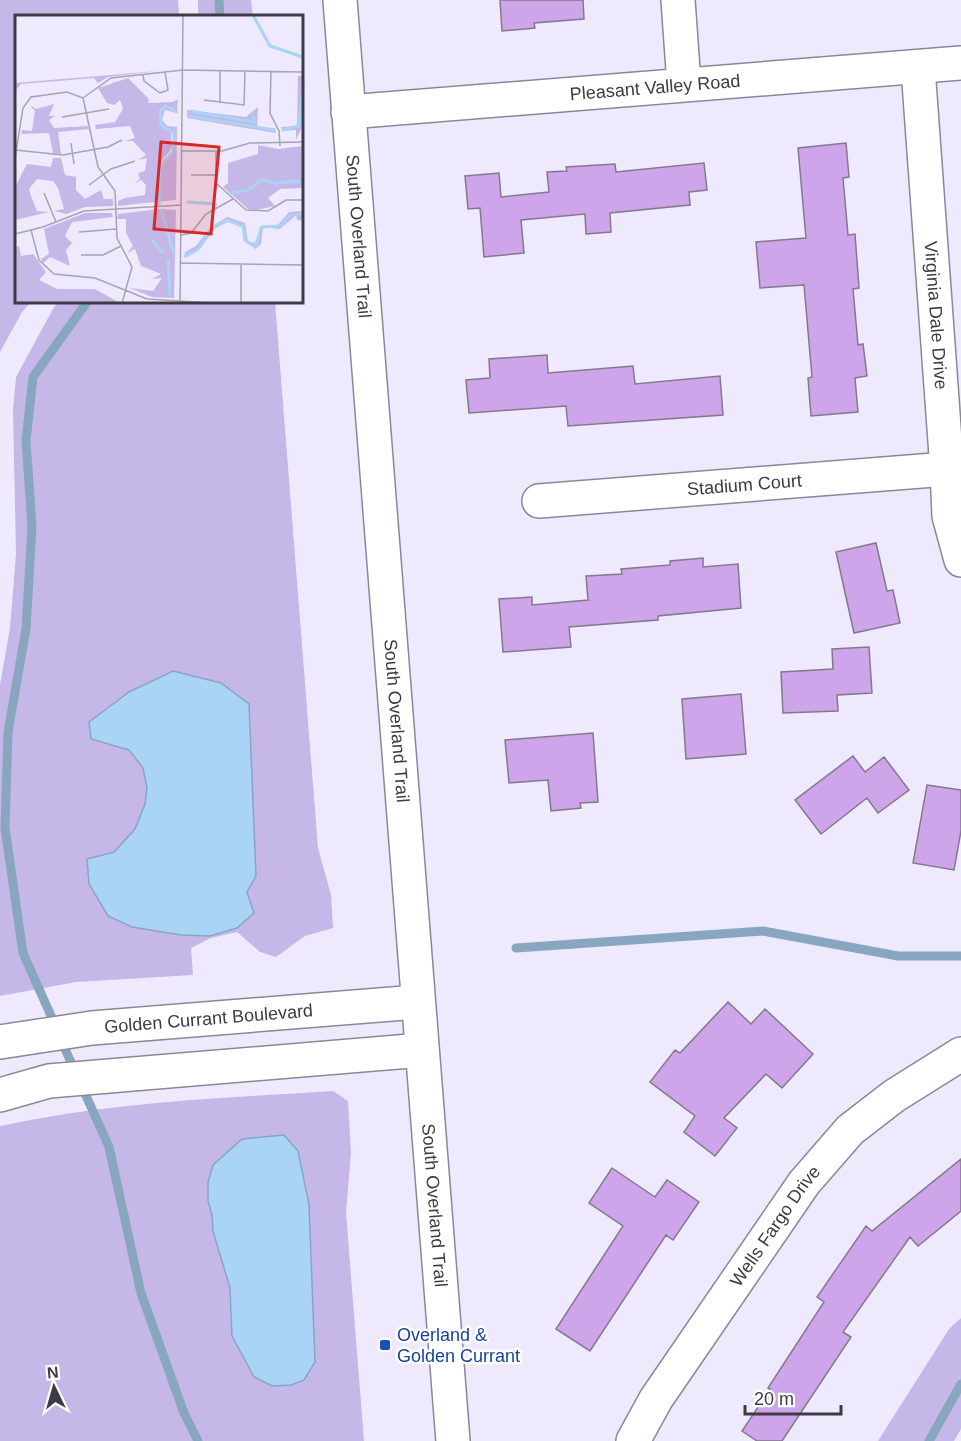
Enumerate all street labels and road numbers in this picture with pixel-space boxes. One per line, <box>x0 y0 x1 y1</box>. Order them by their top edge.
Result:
street label: Pleasant Valley Road <box>569 71 741 104</box>
street label: South Overland Trail <box>342 154 375 319</box>
street label: Virginia Dale Drive <box>921 240 951 390</box>
street label: Stadium Court <box>686 470 803 499</box>
street label: South Overland Trail <box>380 638 413 803</box>
street label: Golden Currant Boulevard <box>103 1000 314 1037</box>
street label: South Overland Trail <box>418 1123 451 1288</box>
street label: Wells Fargo Drive <box>726 1162 824 1290</box>

